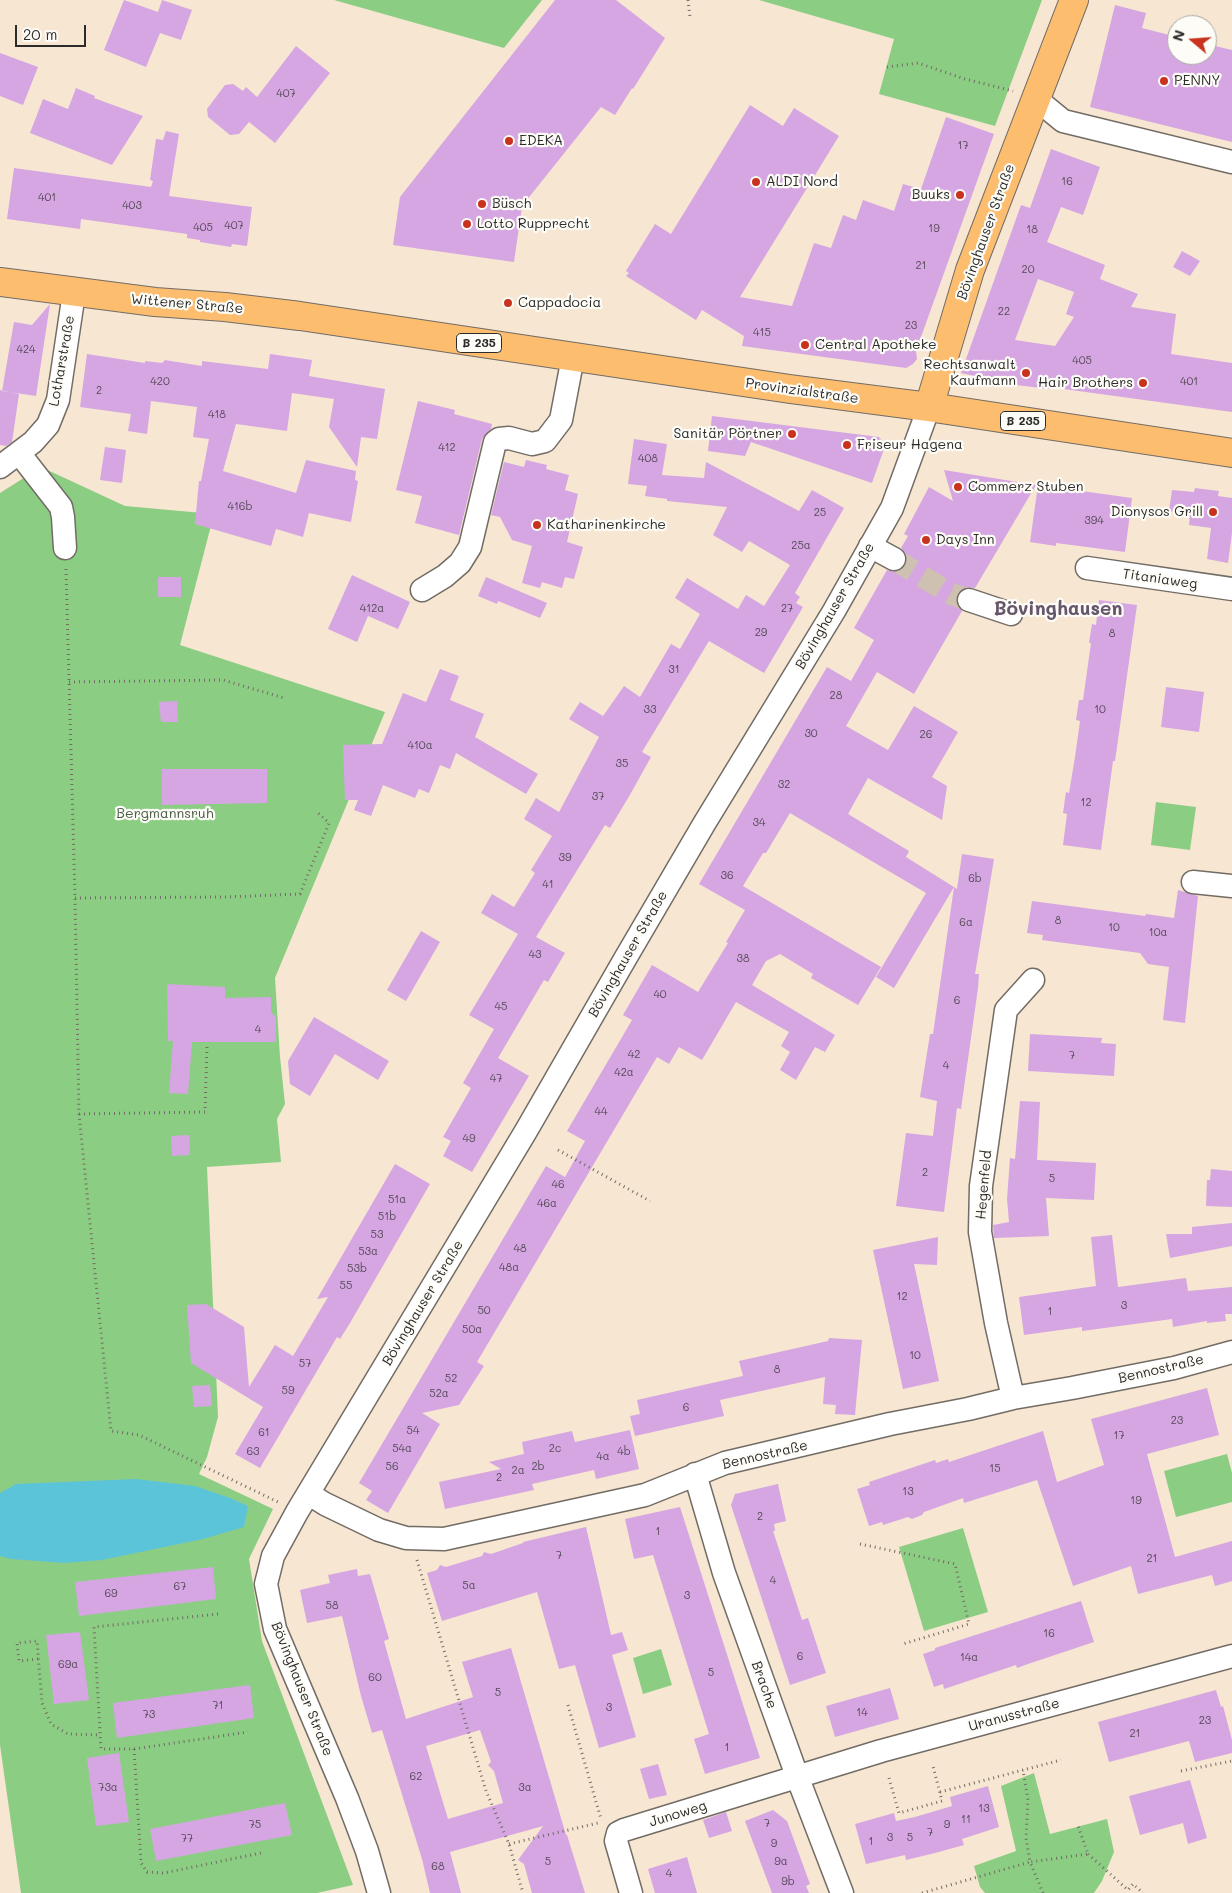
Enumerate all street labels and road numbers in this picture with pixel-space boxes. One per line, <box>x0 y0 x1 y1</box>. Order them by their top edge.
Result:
street label: Bövinghauser Straße <box>954 162 1018 302</box>
street label: Wittener Straße <box>130 291 244 317</box>
street label: Lotharstraße <box>46 314 78 408</box>
road number: B 235 <box>456 333 502 352</box>
street label: Provinzialstraße <box>744 375 860 407</box>
road number: B 235 <box>1000 412 1046 431</box>
street label: Bövinghauser Straße <box>792 540 878 672</box>
street label: Titaniaweg <box>1122 565 1198 593</box>
street label: Bövinghauser Straße <box>585 888 671 1020</box>
street label: Hegenfeld <box>973 1150 995 1220</box>
street label: Bövinghauser Straße <box>379 1237 467 1369</box>
street label: Bennostraße <box>1117 1351 1205 1387</box>
street label: Bennostraße <box>721 1437 809 1473</box>
street label: Bövinghauser Straße <box>267 1619 337 1759</box>
street label: Brache <box>748 1659 780 1711</box>
street label: Uranusstraße <box>967 1695 1061 1735</box>
street label: Junoweg <box>647 1797 709 1831</box>

